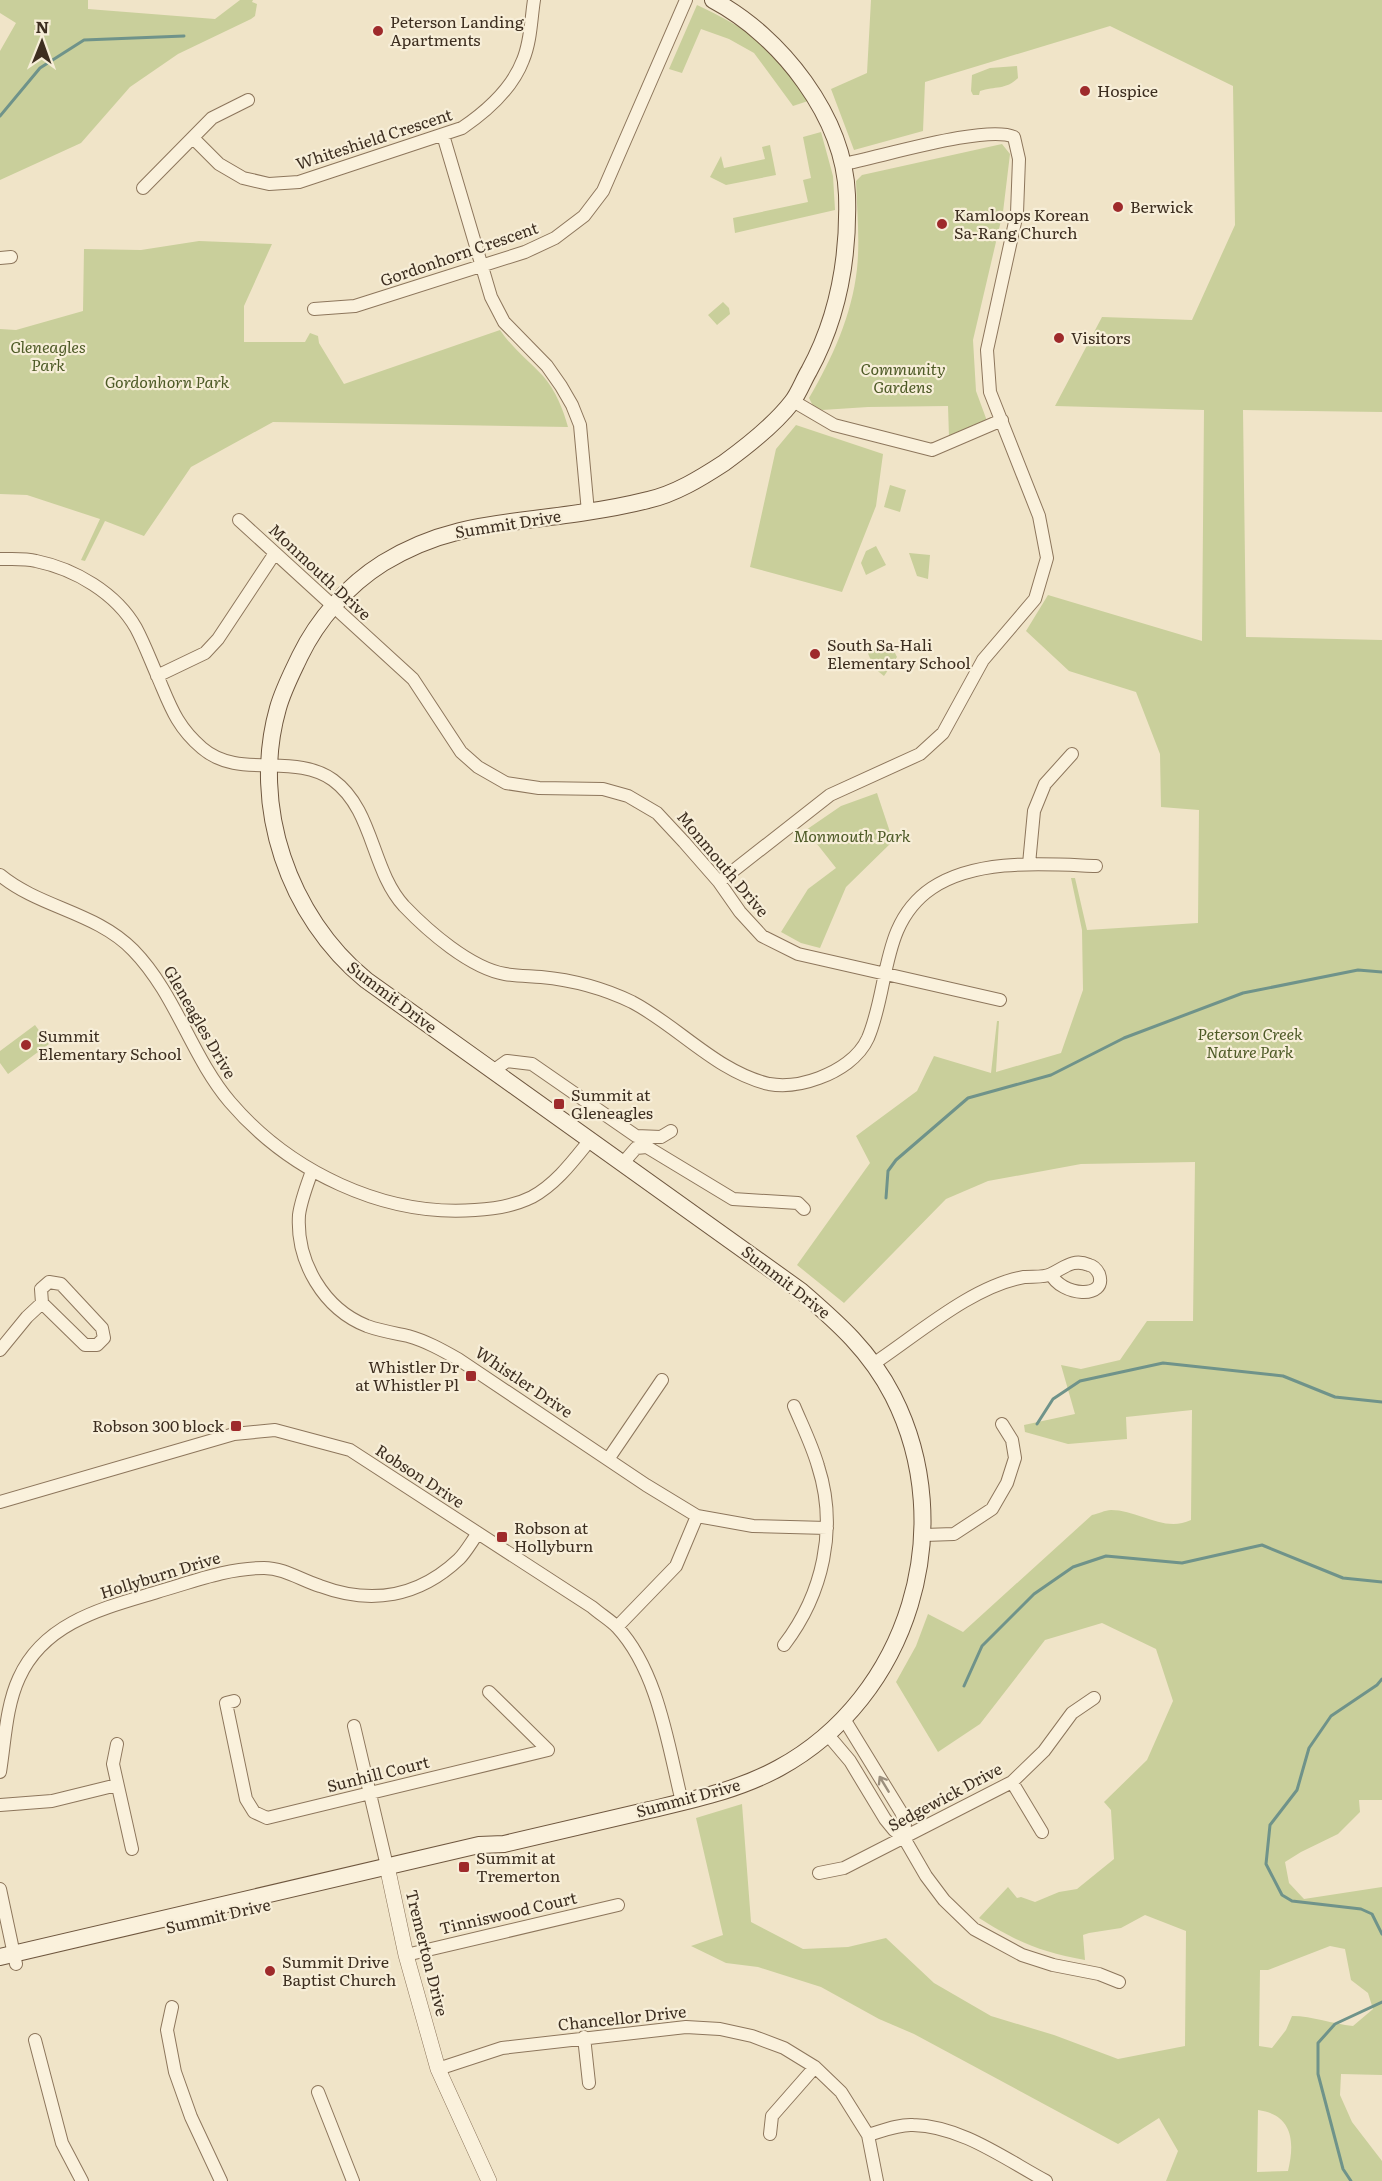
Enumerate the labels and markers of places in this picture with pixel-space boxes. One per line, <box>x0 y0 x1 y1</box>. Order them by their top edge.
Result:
place label: Peterson Landing Apartments <box>390 9 524 51</box>
marker: Peterson Landing Apartments <box>371 24 385 38</box>
place label: Hospice <box>1097 78 1158 102</box>
marker: Hospice <box>1078 84 1092 98</box>
place label: Berwick <box>1130 194 1193 218</box>
marker: Berwick <box>1111 200 1125 214</box>
place label: Kamloops Korean Sa-Rang Church <box>954 202 1090 244</box>
marker: Kamloops Korean Sa-Rang Church <box>935 217 949 231</box>
place label: Visitors <box>1071 325 1130 349</box>
marker: Visitors <box>1052 331 1066 345</box>
place label: South Sa-Hali Elementary School <box>827 632 971 674</box>
marker: South Sa-Hali Elementary School <box>808 647 822 661</box>
place label: Summit Elementary School <box>38 1023 182 1065</box>
marker: Summit Elementary School <box>19 1038 33 1052</box>
place label: Summit at Gleneagles <box>571 1082 653 1124</box>
marker: Summit at Gleneagles <box>552 1097 566 1111</box>
place label: Whistler Dr at Whistler Pl <box>355 1354 459 1396</box>
marker: Whistler Dr at Whistler Pl <box>464 1369 478 1383</box>
place label: Robson 300 block <box>92 1413 224 1437</box>
marker: Robson 300 block <box>229 1419 243 1433</box>
place label: Robson at Hollyburn <box>514 1515 594 1557</box>
marker: Robson at Hollyburn <box>495 1530 509 1544</box>
place label: Summit at Tremerton <box>476 1845 561 1887</box>
marker: Summit at Tremerton <box>457 1860 471 1874</box>
place label: Summit Drive Baptist Church <box>282 1949 397 1991</box>
marker: Summit Drive Baptist Church <box>263 1964 277 1978</box>

